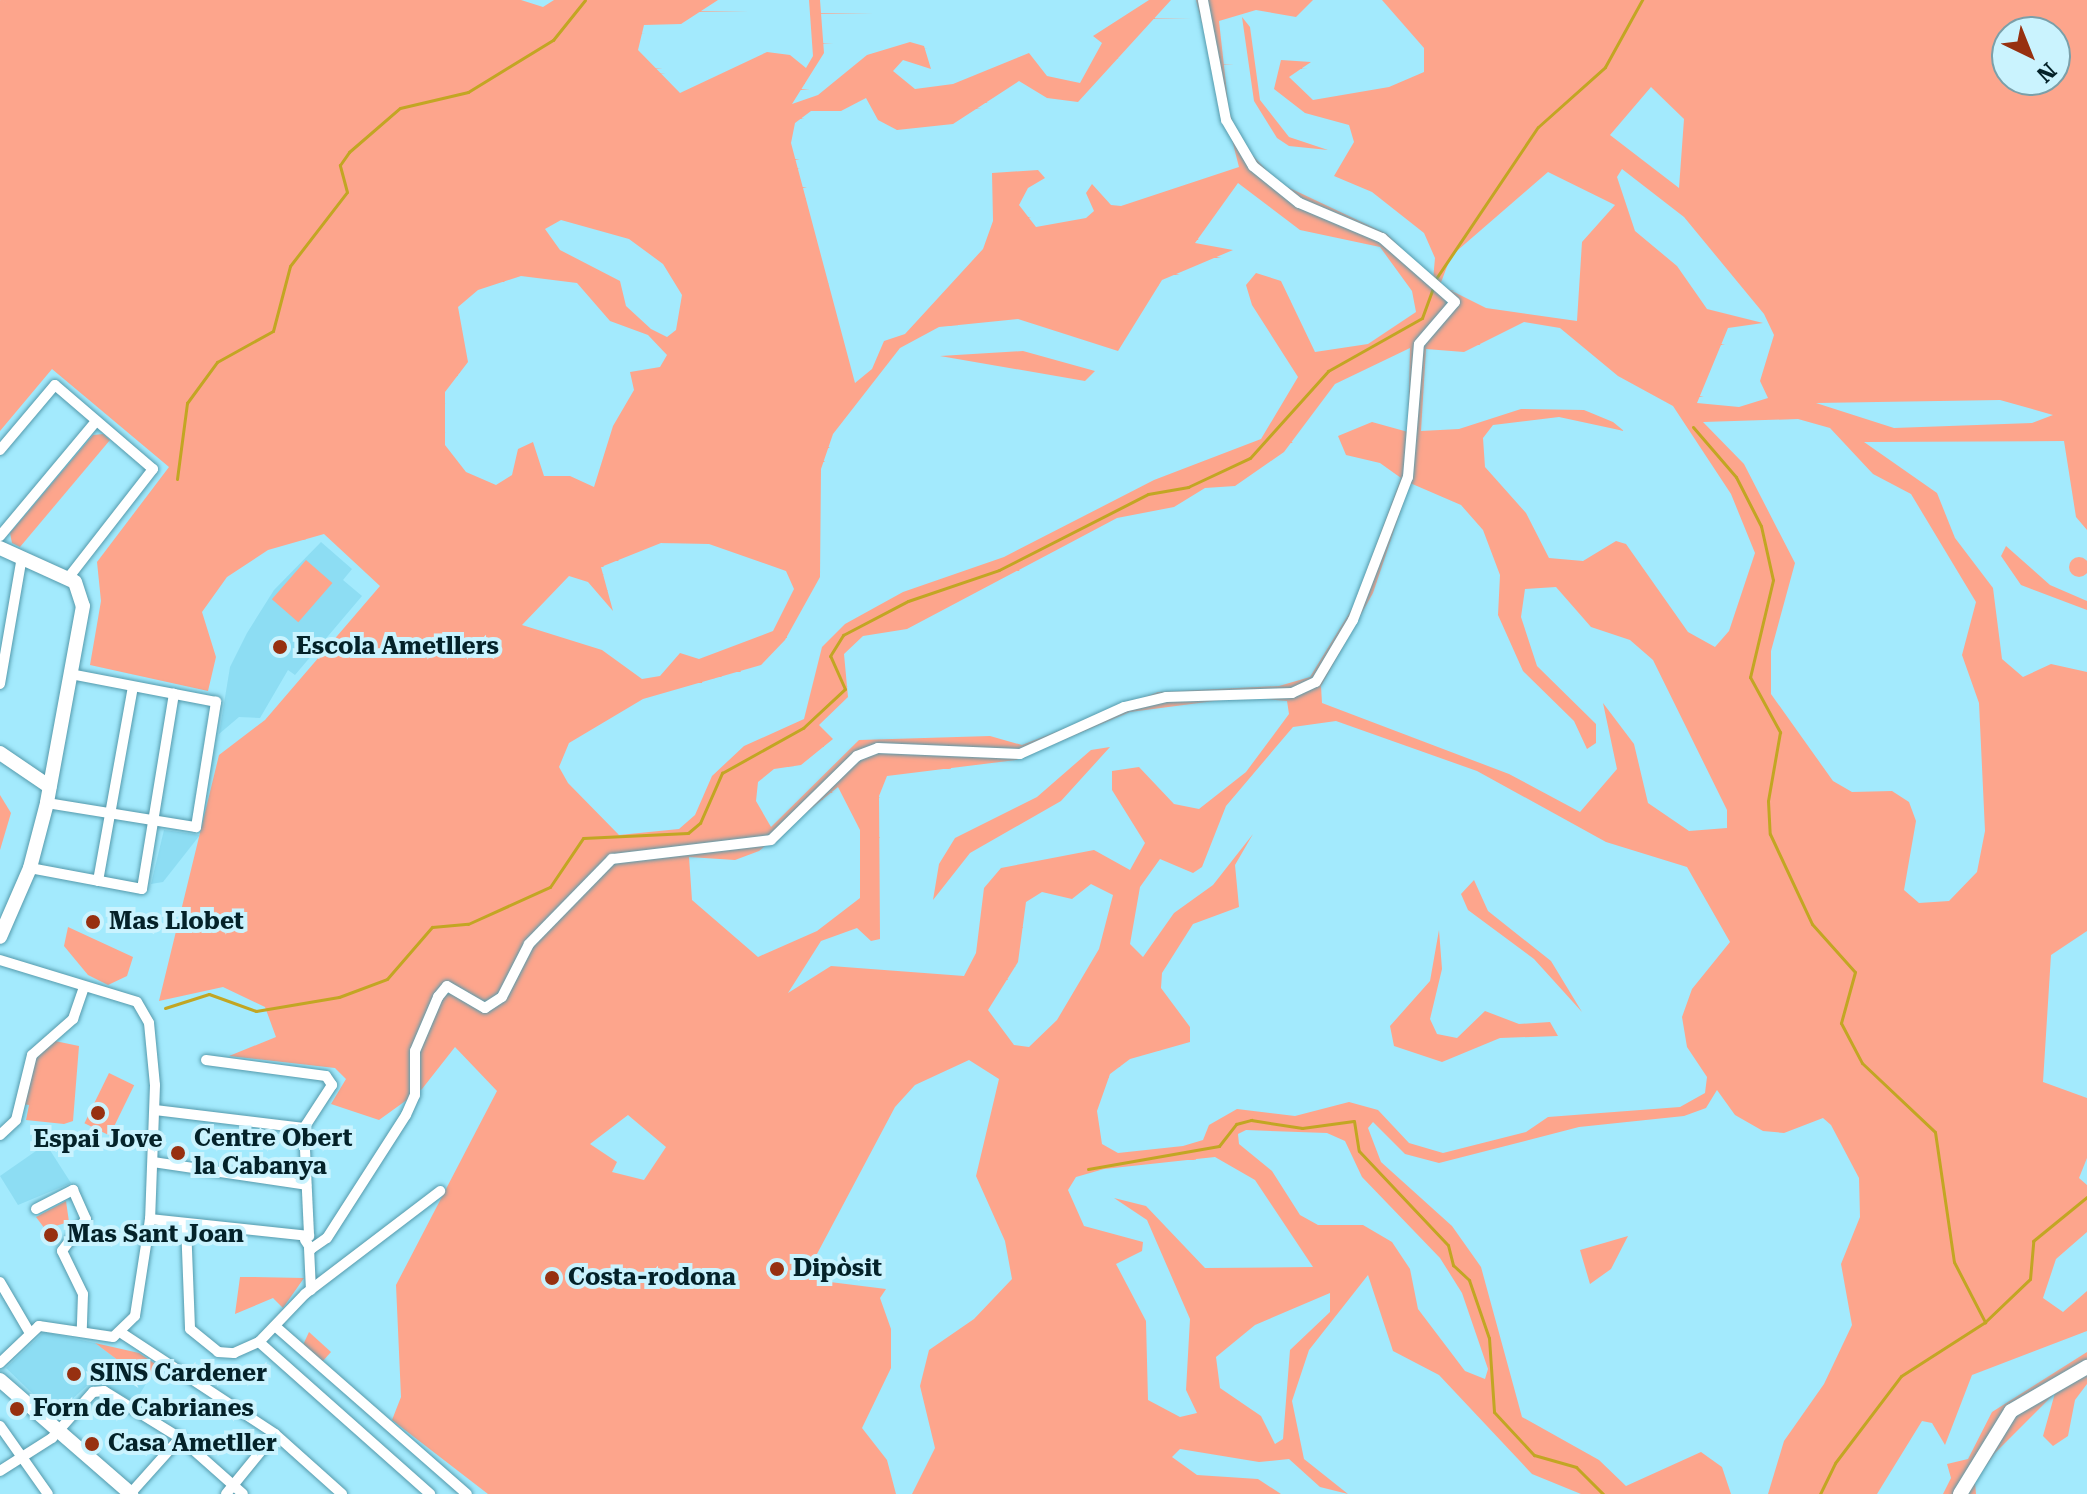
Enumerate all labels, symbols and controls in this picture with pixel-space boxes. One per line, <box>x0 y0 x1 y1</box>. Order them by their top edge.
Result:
north arrow <box>1991 16 2071 96</box>
text: N <box>2032 58 2061 87</box>
place label: Escola Ametllers <box>296 633 499 661</box>
marker: Escola Ametllers <box>271 638 289 656</box>
place label: Mas Llobet <box>109 908 244 936</box>
marker: Mas Llobet <box>84 913 102 931</box>
marker: Espai Jove <box>89 1104 107 1122</box>
place label: Centre Obert la Cabanya <box>194 1125 352 1181</box>
place label: Espai Jove <box>33 1126 163 1154</box>
marker: Centre Obert la Cabanya <box>169 1144 187 1162</box>
place label: Mas Sant Joan <box>67 1221 244 1249</box>
marker: Mas Sant Joan <box>42 1226 60 1244</box>
place label: Dipòsit <box>793 1255 882 1283</box>
marker: Dipòsit <box>768 1260 786 1278</box>
place label: Costa-rodona <box>568 1264 736 1292</box>
marker: Costa-rodona <box>543 1269 561 1287</box>
place label: SINS Cardener <box>90 1360 267 1388</box>
marker: SINS Cardener <box>65 1365 83 1383</box>
place label: Forn de Cabrianes <box>33 1395 254 1423</box>
marker: Forn de Cabrianes <box>8 1400 26 1418</box>
place label: Casa Ametller <box>108 1430 277 1458</box>
marker: Casa Ametller <box>83 1435 101 1453</box>

